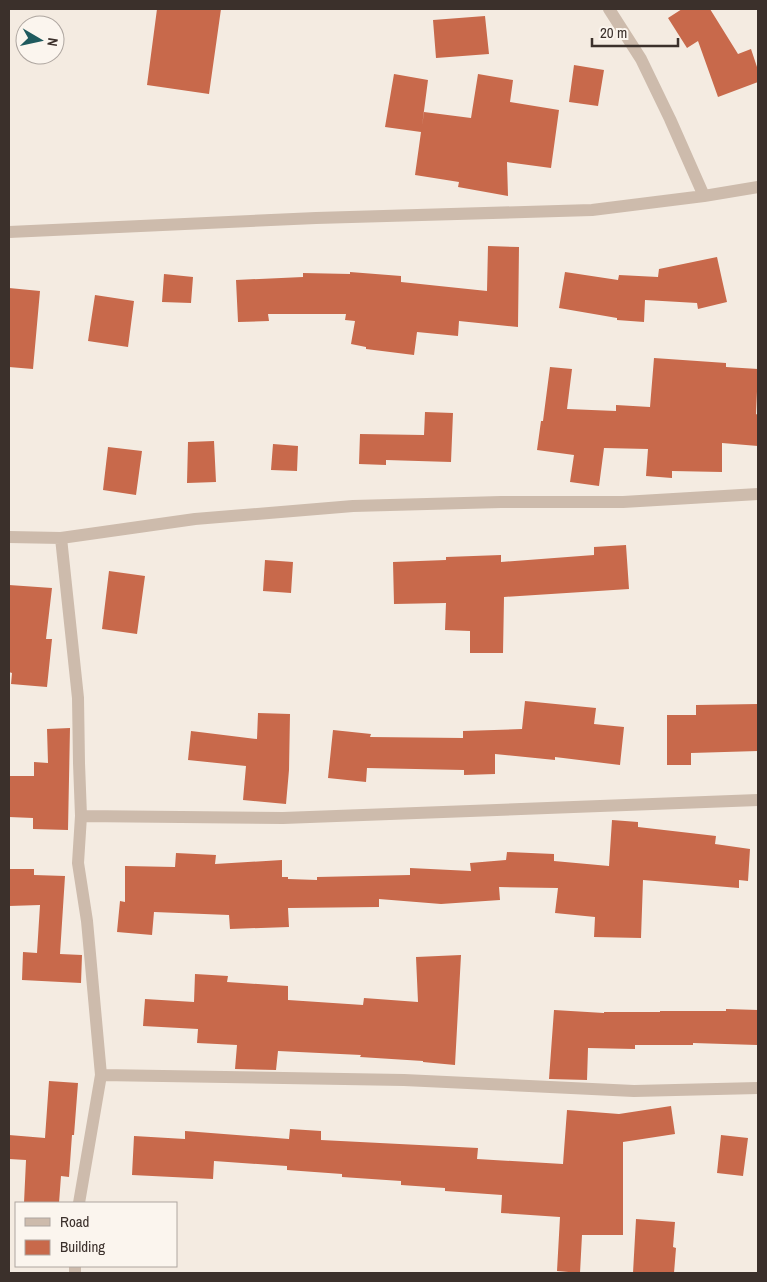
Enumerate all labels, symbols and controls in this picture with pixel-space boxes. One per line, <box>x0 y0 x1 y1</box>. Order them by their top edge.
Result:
north arrow <box>15 15 65 65</box>
scale bar <box>592 15 678 47</box>
text: 20 m <box>600 22 627 43</box>
text: N <box>43 37 62 48</box>
legend <box>15 1202 178 1267</box>
text: Road <box>60 1211 89 1232</box>
text: Building <box>60 1236 105 1257</box>

